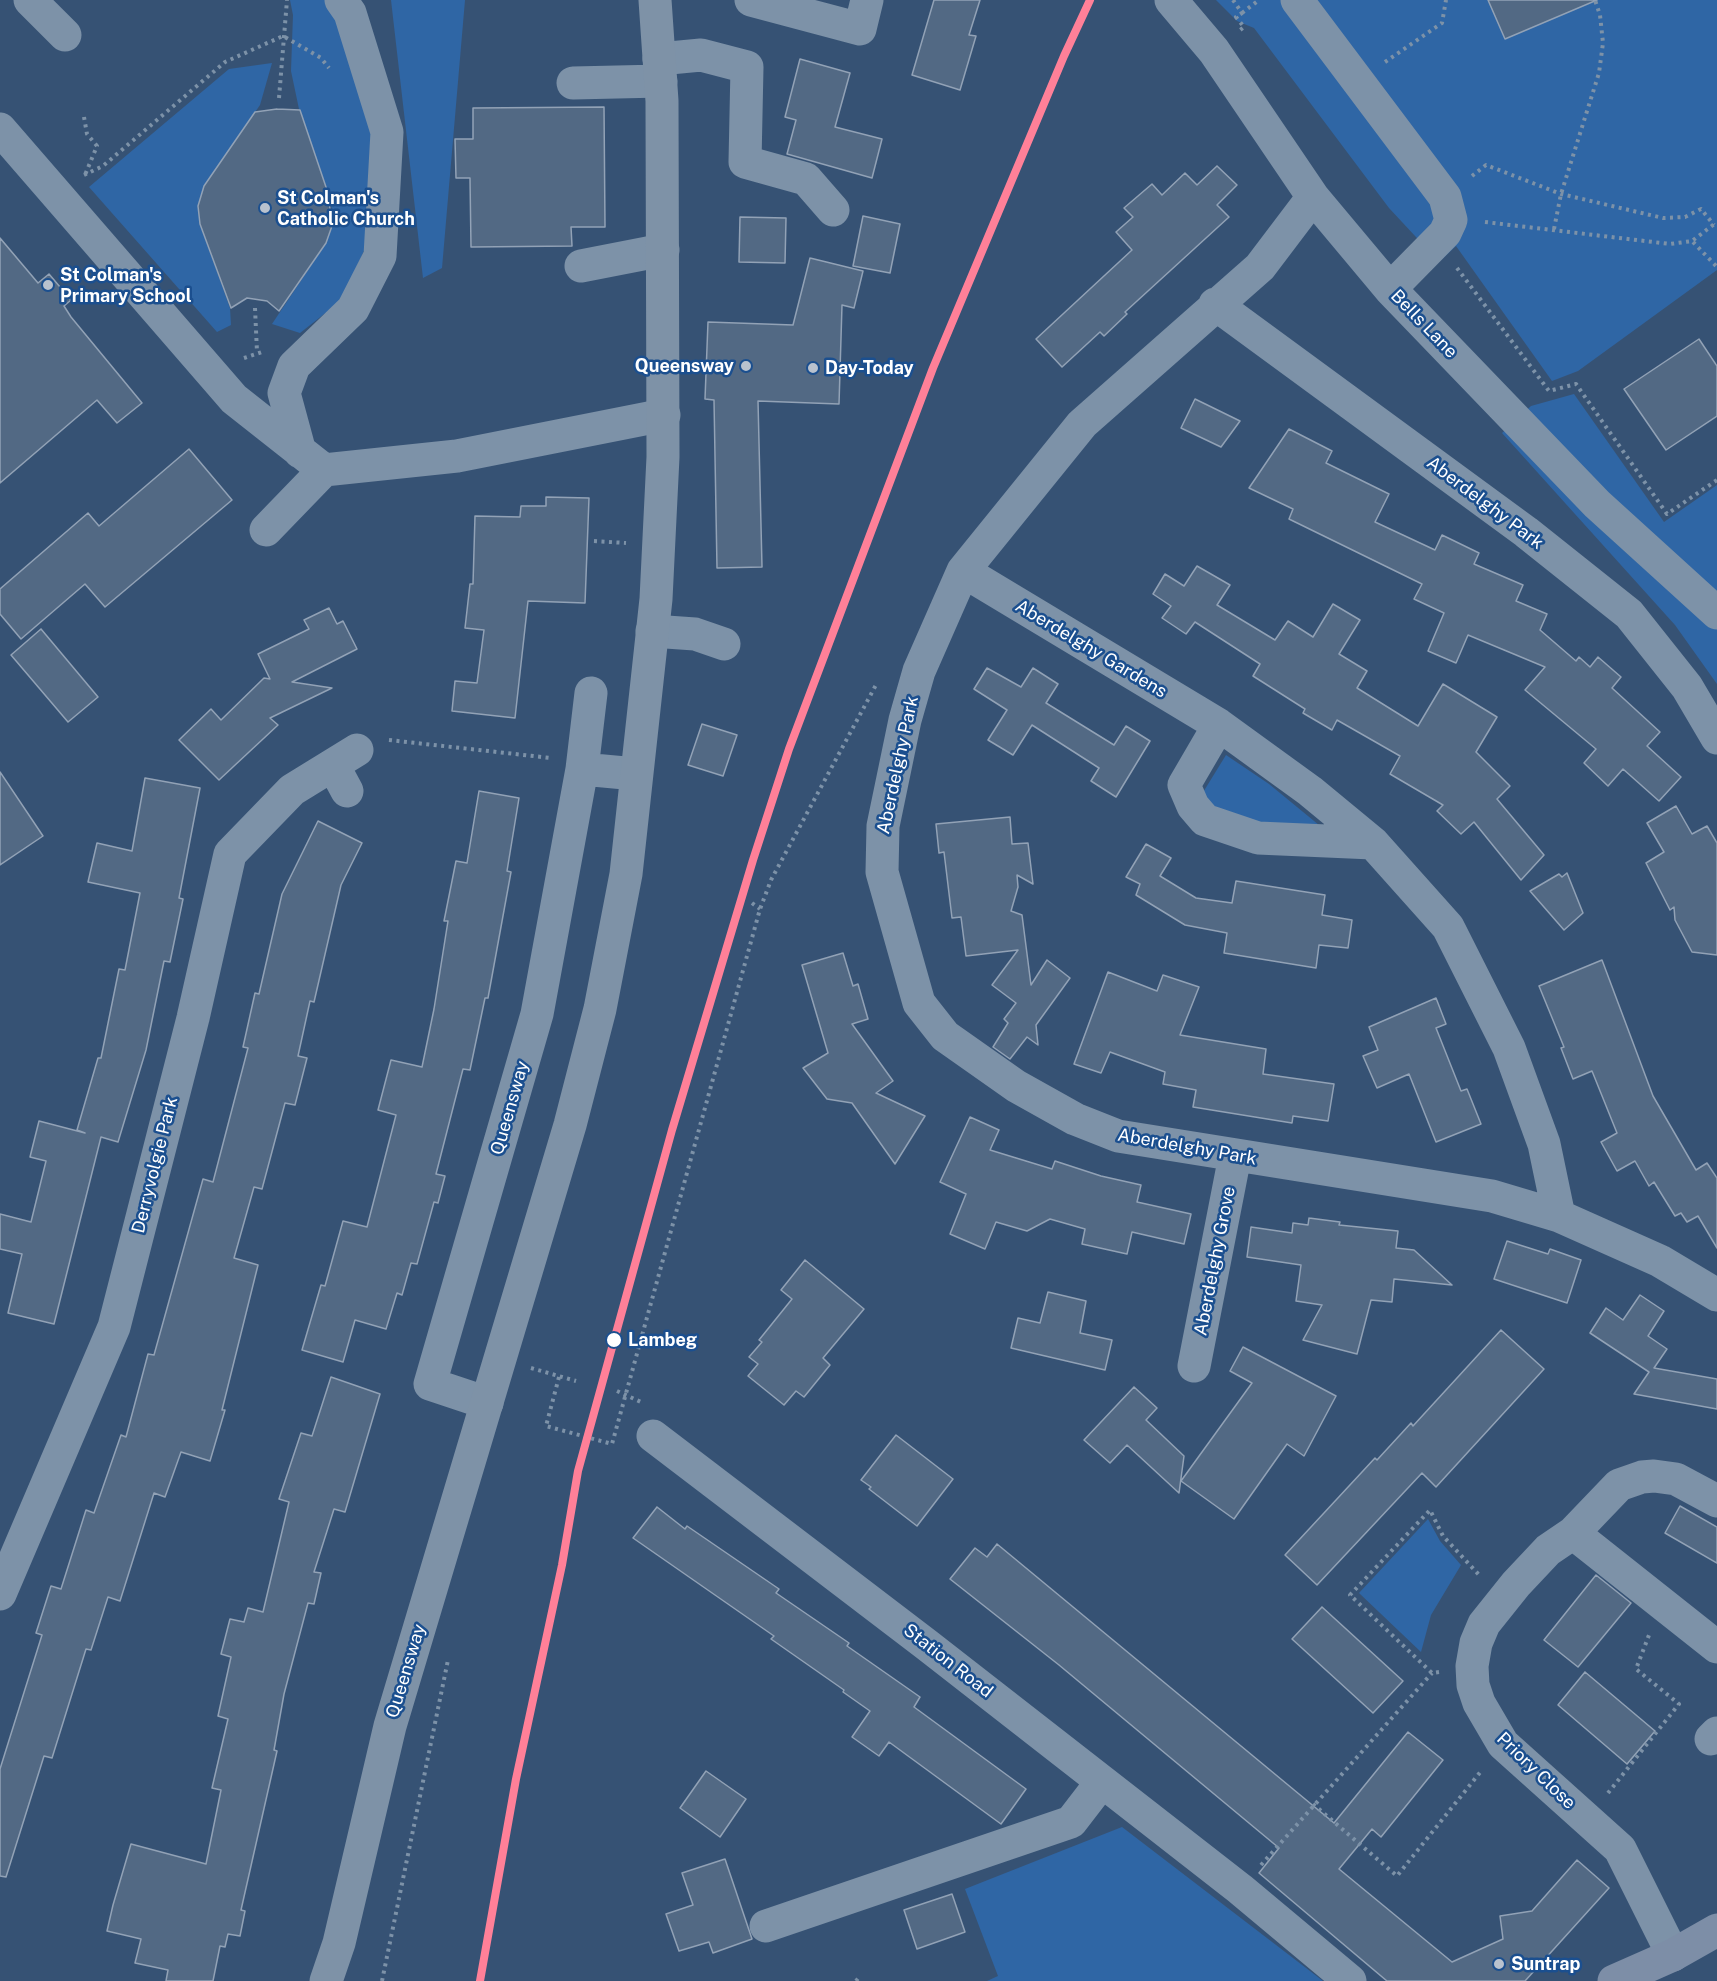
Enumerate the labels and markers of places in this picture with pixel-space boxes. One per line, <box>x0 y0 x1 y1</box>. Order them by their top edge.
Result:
place label: St Colman's Catholic Church <box>277 187 415 230</box>
marker: St Colman's Catholic Church <box>258 201 272 215</box>
place label: St Colman's Primary School <box>60 264 192 306</box>
marker: St Colman's Primary School <box>41 278 55 292</box>
place label: Queensway <box>635 355 734 377</box>
place label: Day-Today <box>825 357 914 379</box>
marker: Queensway <box>739 359 753 373</box>
marker: Day-Today <box>806 361 820 375</box>
place label: Lambeg <box>628 1329 697 1351</box>
marker: Lambeg <box>605 1331 623 1349</box>
place label: Suntrap <box>1511 1953 1580 1975</box>
marker: Suntrap <box>1492 1957 1506 1971</box>

